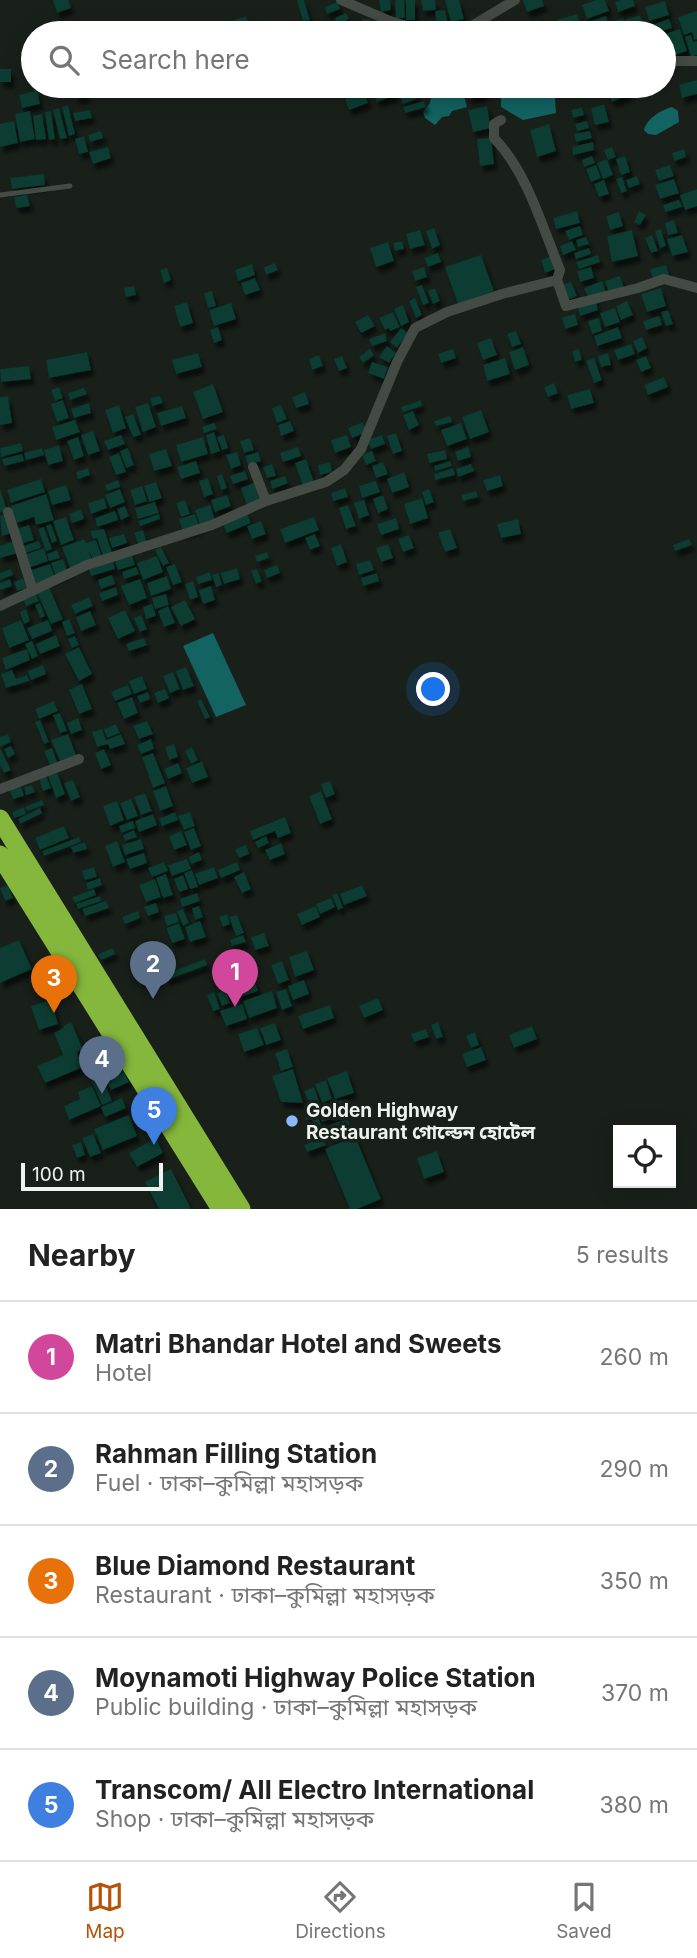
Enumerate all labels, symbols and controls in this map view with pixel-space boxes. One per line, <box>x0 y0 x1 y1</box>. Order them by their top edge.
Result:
search box <box>21 21 676 98</box>
icon: search <box>45 41 83 79</box>
text: Search here <box>101 44 250 75</box>
your location <box>416 672 450 706</box>
pin: 2 <box>130 941 176 999</box>
pin: 1 <box>212 949 258 1007</box>
pin: 3 <box>31 955 77 1013</box>
pin: 4 <box>79 1036 125 1094</box>
pin: 5 <box>131 1087 177 1145</box>
place label: Golden Highway Restaurant গোল্ডেন হোটেল <box>306 1099 536 1144</box>
marker: Golden Highway Restaurant গোল্ডেন হোটেল <box>284 1113 300 1129</box>
map controls <box>613 1125 676 1188</box>
button: locate <box>613 1125 676 1188</box>
scale bar <box>21 1160 163 1192</box>
text: 100 m <box>32 1163 86 1186</box>
text: Nearby <box>28 1237 136 1273</box>
text: 5 results <box>576 1241 669 1269</box>
text: Matri Bhandar Hotel and Sweets <box>95 1328 502 1359</box>
text: 1 <box>46 1343 56 1371</box>
text: 260 m <box>600 1343 669 1371</box>
text: Hotel <box>95 1359 152 1387</box>
text: Rahman Filling Station <box>95 1438 377 1469</box>
text: 2 <box>44 1455 58 1483</box>
text: 290 m <box>600 1455 669 1483</box>
text: Fuel · ঢাকা–কুমিল্লা মহাসড়ক <box>95 1469 363 1497</box>
text: Blue Diamond Restaurant <box>95 1550 415 1581</box>
text: 3 <box>44 1567 58 1595</box>
text: 350 m <box>600 1567 669 1595</box>
text: Restaurant · ঢাকা–কুমিল্লা মহাসড়ক <box>95 1581 435 1609</box>
text: Moynamoti Highway Police Station <box>95 1662 536 1693</box>
text: 4 <box>43 1679 59 1707</box>
text: 370 m <box>601 1679 669 1707</box>
text: Public building · ঢাকা–কুমিল্লা মহাসড়ক <box>95 1693 477 1721</box>
text: Transcom/ All Electro International <box>95 1774 534 1805</box>
text: 5 <box>44 1791 58 1819</box>
text: 380 m <box>599 1791 669 1819</box>
text: Shop · ঢাকা–কুমিল্লা মহাসড়ক <box>95 1805 374 1833</box>
tab: Map <box>85 1878 125 1943</box>
tab: Directions <box>295 1878 386 1943</box>
tab: Saved <box>556 1878 612 1943</box>

